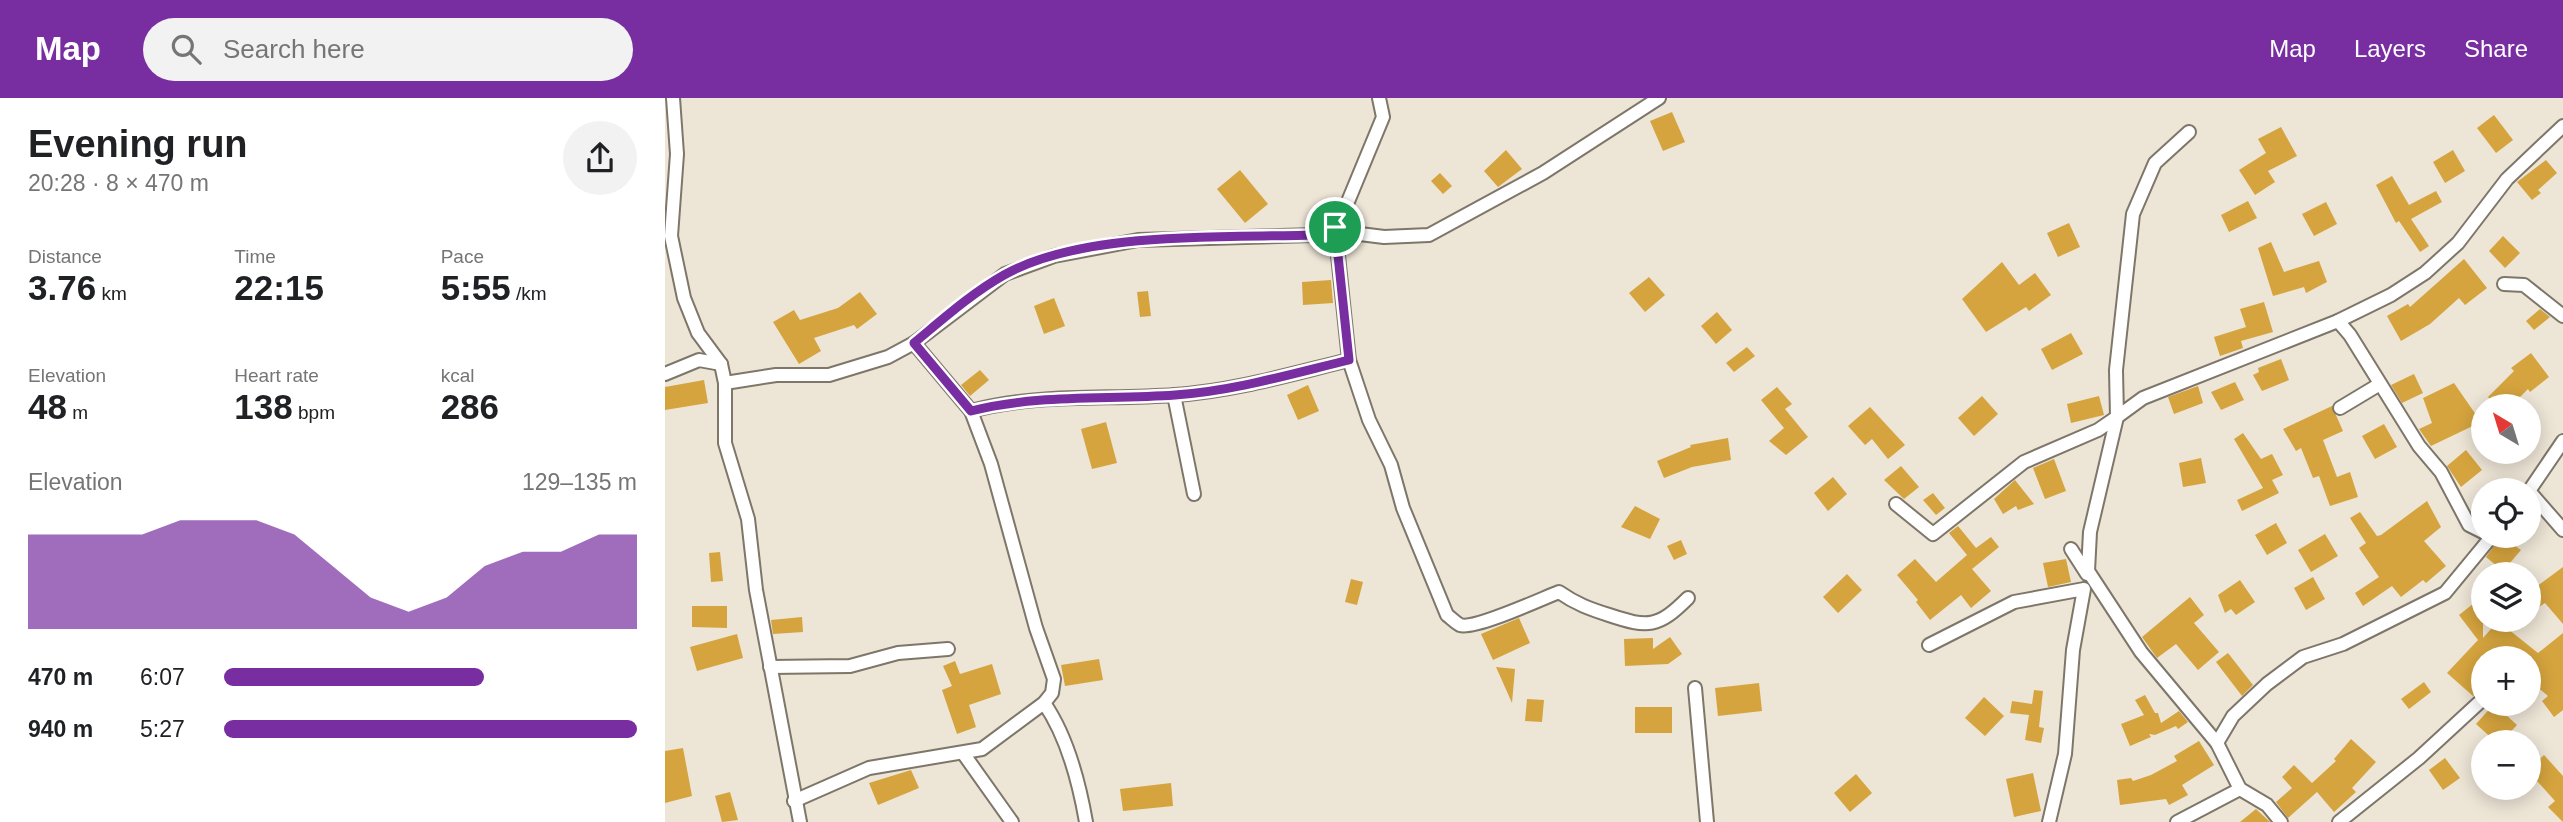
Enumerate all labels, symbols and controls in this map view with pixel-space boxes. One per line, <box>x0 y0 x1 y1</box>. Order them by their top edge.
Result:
search box <box>143 18 633 81</box>
text: Map <box>35 30 101 67</box>
icon: search <box>167 30 205 68</box>
text: Search here <box>223 34 365 64</box>
text: Map <box>2269 35 2316 62</box>
text: Layers <box>2354 35 2426 62</box>
text: Share <box>2464 35 2528 62</box>
button: share <box>563 121 637 195</box>
text: Evening run <box>28 123 248 165</box>
text: 20:28 · 8 × 470 m <box>28 170 209 196</box>
pin <box>1305 197 1365 257</box>
icon: arrive <box>1316 208 1354 246</box>
text: Distance <box>28 246 102 267</box>
text: Time <box>234 246 276 267</box>
text: Pace <box>441 246 484 267</box>
text: 3.76 <box>28 268 96 307</box>
text: 22:15 <box>234 268 324 307</box>
text: 5:55 <box>441 268 511 307</box>
text: km <box>96 283 127 304</box>
text: /km <box>511 283 547 304</box>
text: Elevation <box>28 365 106 386</box>
text: Heart rate <box>234 365 319 386</box>
text: kcal <box>441 365 474 386</box>
text: 48 <box>28 387 67 426</box>
text: 138 <box>234 387 293 426</box>
text: 286 <box>441 387 499 426</box>
north arrow <box>2471 394 2541 464</box>
map controls <box>2471 394 2541 800</box>
text: m <box>67 402 88 423</box>
text: bpm <box>293 402 335 423</box>
text: Elevation <box>28 469 123 495</box>
text: 129–135 m <box>522 469 637 495</box>
button: locate <box>2471 478 2541 548</box>
button: layers <box>2471 562 2541 632</box>
button: + <box>2471 646 2541 716</box>
text: 470 m <box>28 664 93 690</box>
text: 6:07 <box>140 664 185 690</box>
text: 940 m <box>28 716 93 742</box>
text: 5:27 <box>140 716 185 742</box>
button: − <box>2471 730 2541 800</box>

